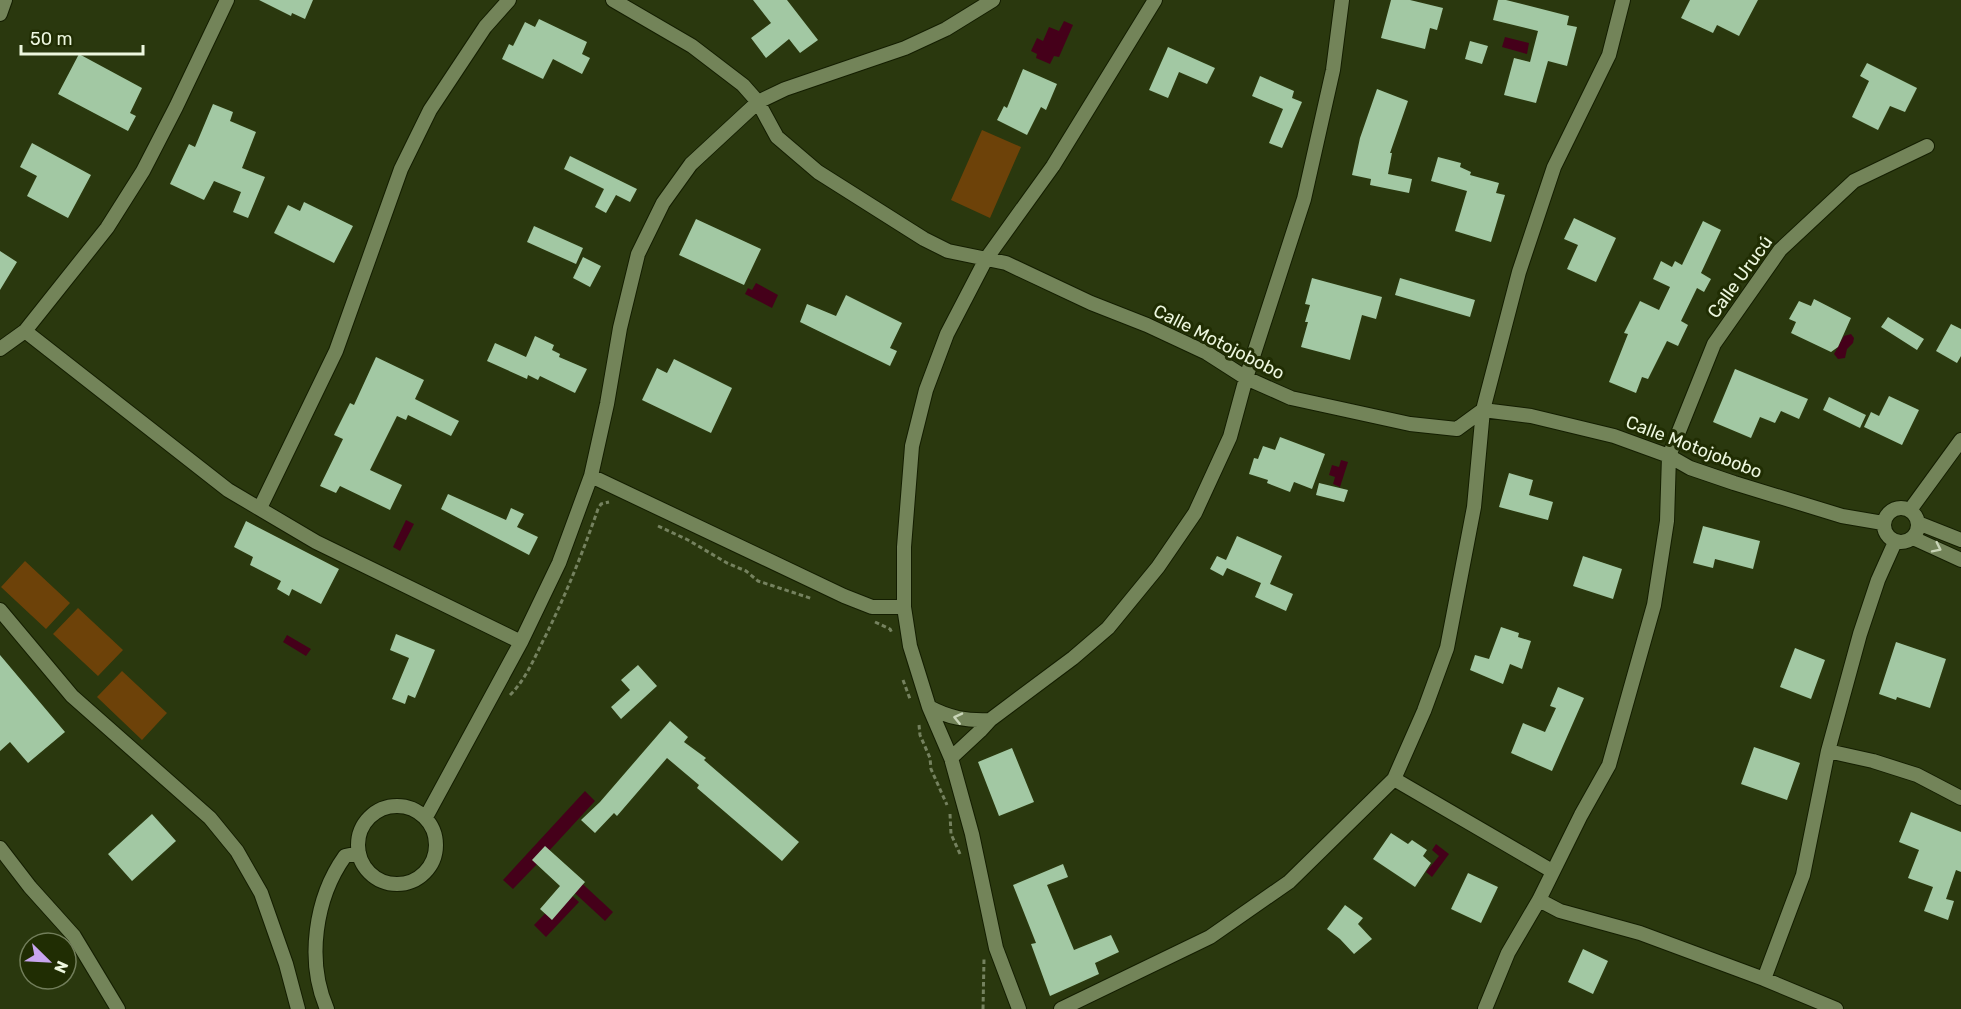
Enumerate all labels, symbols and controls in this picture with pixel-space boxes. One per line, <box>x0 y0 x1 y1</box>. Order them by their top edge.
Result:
scale bar <box>21 18 142 56</box>
text: 50 m <box>30 28 73 50</box>
street label: Calle Urucú <box>1703 232 1777 322</box>
street label: Calle Motojobobo <box>1150 299 1288 385</box>
street label: Calle Motojobobo <box>1623 411 1765 483</box>
one-way arrow <box>1931 541 1942 553</box>
one-way arrow <box>954 712 964 725</box>
north arrow <box>18 931 78 991</box>
text: N <box>50 958 72 976</box>

